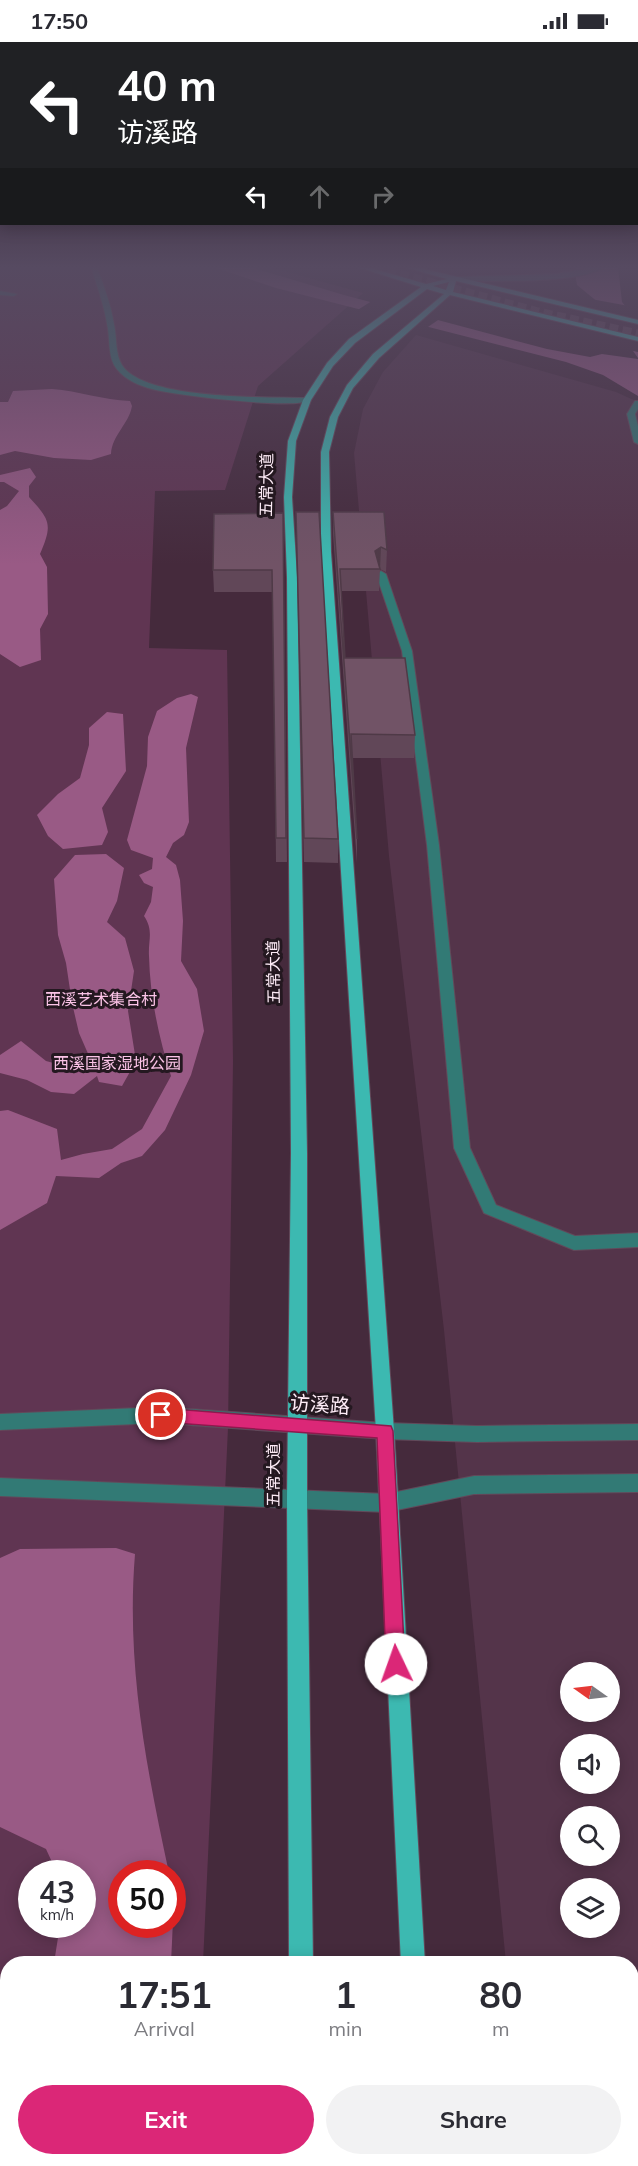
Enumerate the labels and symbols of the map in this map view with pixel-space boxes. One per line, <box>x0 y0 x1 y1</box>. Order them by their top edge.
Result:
street label: 五常大道 <box>255 453 277 517</box>
street label: 五常大道 <box>262 940 284 1004</box>
park label: 西溪艺术集合村 <box>45 989 157 1009</box>
park label: 西溪国家湿地公园 <box>53 1053 181 1073</box>
pin <box>135 1389 186 1440</box>
street label: 访溪路 <box>289 1389 351 1419</box>
street label: 五常大道 <box>263 1443 283 1507</box>
position arrow <box>364 1632 428 1696</box>
north arrow <box>560 1662 620 1722</box>
speed limit sign: 50 <box>108 1860 186 1938</box>

